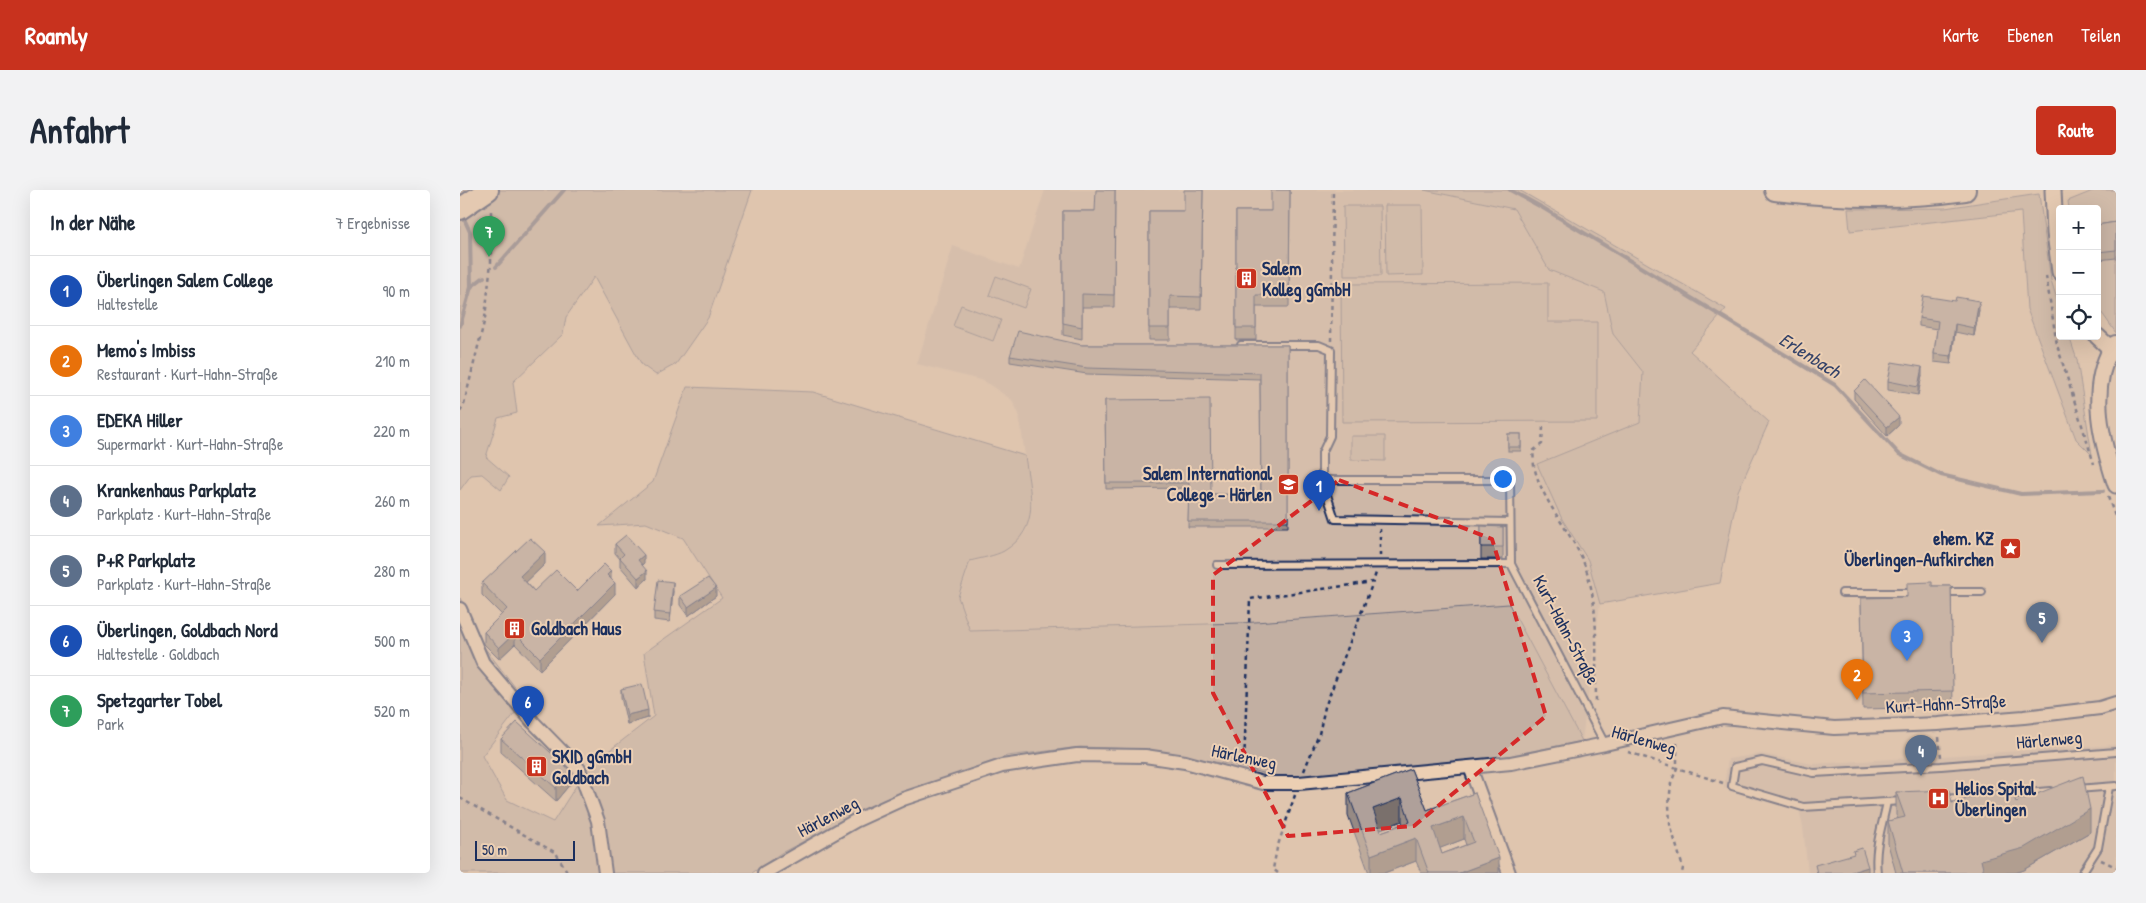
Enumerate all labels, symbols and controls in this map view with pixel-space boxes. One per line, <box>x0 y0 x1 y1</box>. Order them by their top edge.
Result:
text: Roamly <box>25 19 88 51</box>
text: Karte <box>1943 23 1979 48</box>
text: Ebenen <box>2007 23 2053 48</box>
text: Teilen <box>2081 23 2121 48</box>
button: Route <box>2036 106 2116 155</box>
text: Anfahrt <box>30 107 129 154</box>
map controls <box>2056 205 2101 340</box>
button: + <box>2056 205 2101 250</box>
text: In der Nähe <box>50 208 135 237</box>
text: 7 Ergebnisse <box>336 212 410 234</box>
pin: 7 <box>473 216 505 257</box>
button: − <box>2056 250 2101 295</box>
place label: Salem Kolleg gGmbH <box>1262 256 1351 303</box>
text: Überlingen Salem College <box>97 267 273 293</box>
building icon: Salem Kolleg gGmbH <box>1234 267 1258 291</box>
text: 1 <box>63 280 69 302</box>
text: 90 m <box>382 280 410 302</box>
text: Haltestelle <box>97 293 158 315</box>
button: locate <box>2056 295 2101 340</box>
water label: Erlenbach <box>1774 326 1847 385</box>
text: Memo's Imbiss <box>97 337 195 363</box>
text: 2 <box>62 350 70 372</box>
text: 210 m <box>375 350 410 372</box>
text: Restaurant · Kurt-Hahn-Straße <box>97 363 278 385</box>
text: EDEKA Hiller <box>97 407 183 433</box>
text: 3 <box>62 420 70 442</box>
text: 220 m <box>373 420 410 442</box>
text: Supermarkt · Kurt-Hahn-Straße <box>97 433 283 455</box>
place label: Salem International College - Härlen <box>1143 461 1273 508</box>
your location <box>1490 466 1516 492</box>
pin: 1 <box>1303 470 1335 511</box>
school or university icon: Salem International College - Härlen <box>1276 472 1300 496</box>
text: Krankenhaus Parkplatz <box>97 477 256 503</box>
text: 4 <box>63 490 69 512</box>
text: 260 m <box>374 490 410 512</box>
text: Parkplatz · Kurt-Hahn-Straße <box>97 503 271 525</box>
place label: ehem. KZ Überlingen-Aufkirchen <box>1844 526 1995 573</box>
place icon: ehem. KZ Überlingen-Aufkirchen <box>1998 537 2022 561</box>
text: P+R Parkplatz <box>97 547 195 573</box>
text: 5 <box>63 560 69 582</box>
text: 280 m <box>374 560 410 582</box>
street label: Kurt-Hahn-Straße <box>1527 571 1606 689</box>
text: Parkplatz · Kurt-Hahn-Straße <box>97 573 271 595</box>
pin: 5 <box>2026 602 2058 643</box>
place label: Goldbach Haus <box>531 616 622 641</box>
text: Überlingen, Goldbach Nord <box>97 617 278 643</box>
building icon: Goldbach Haus <box>503 617 527 641</box>
pin: 3 <box>1891 620 1923 661</box>
text: 6 <box>63 630 69 652</box>
text: 500 m <box>374 630 410 652</box>
text: Haltestelle · Goldbach <box>97 643 219 665</box>
pin: 2 <box>1841 659 1873 700</box>
pin: 6 <box>512 686 544 727</box>
text: Spetzgarter Tobel <box>97 687 222 713</box>
street label: Kurt-Hahn-Straße <box>1885 688 2007 719</box>
text: 7 <box>62 700 70 722</box>
text: 520 m <box>374 700 410 722</box>
text: Park <box>97 713 124 735</box>
street label: Härlenweg <box>1609 718 1679 761</box>
street label: Härlenweg <box>2015 724 2083 755</box>
pin: 4 <box>1905 735 1937 776</box>
street label: Härlenweg <box>1209 737 1279 776</box>
place label: SKID gGmbH Goldbach <box>552 744 632 790</box>
building icon: SKID gGmbH Goldbach <box>524 755 548 779</box>
place label: Helios Spital Überlingen <box>1955 776 2037 823</box>
hospital icon: Helios Spital Überlingen <box>1927 787 1951 811</box>
street label: Härlenweg <box>793 790 863 843</box>
scale bar <box>475 838 575 861</box>
text: 50 m <box>482 840 507 859</box>

